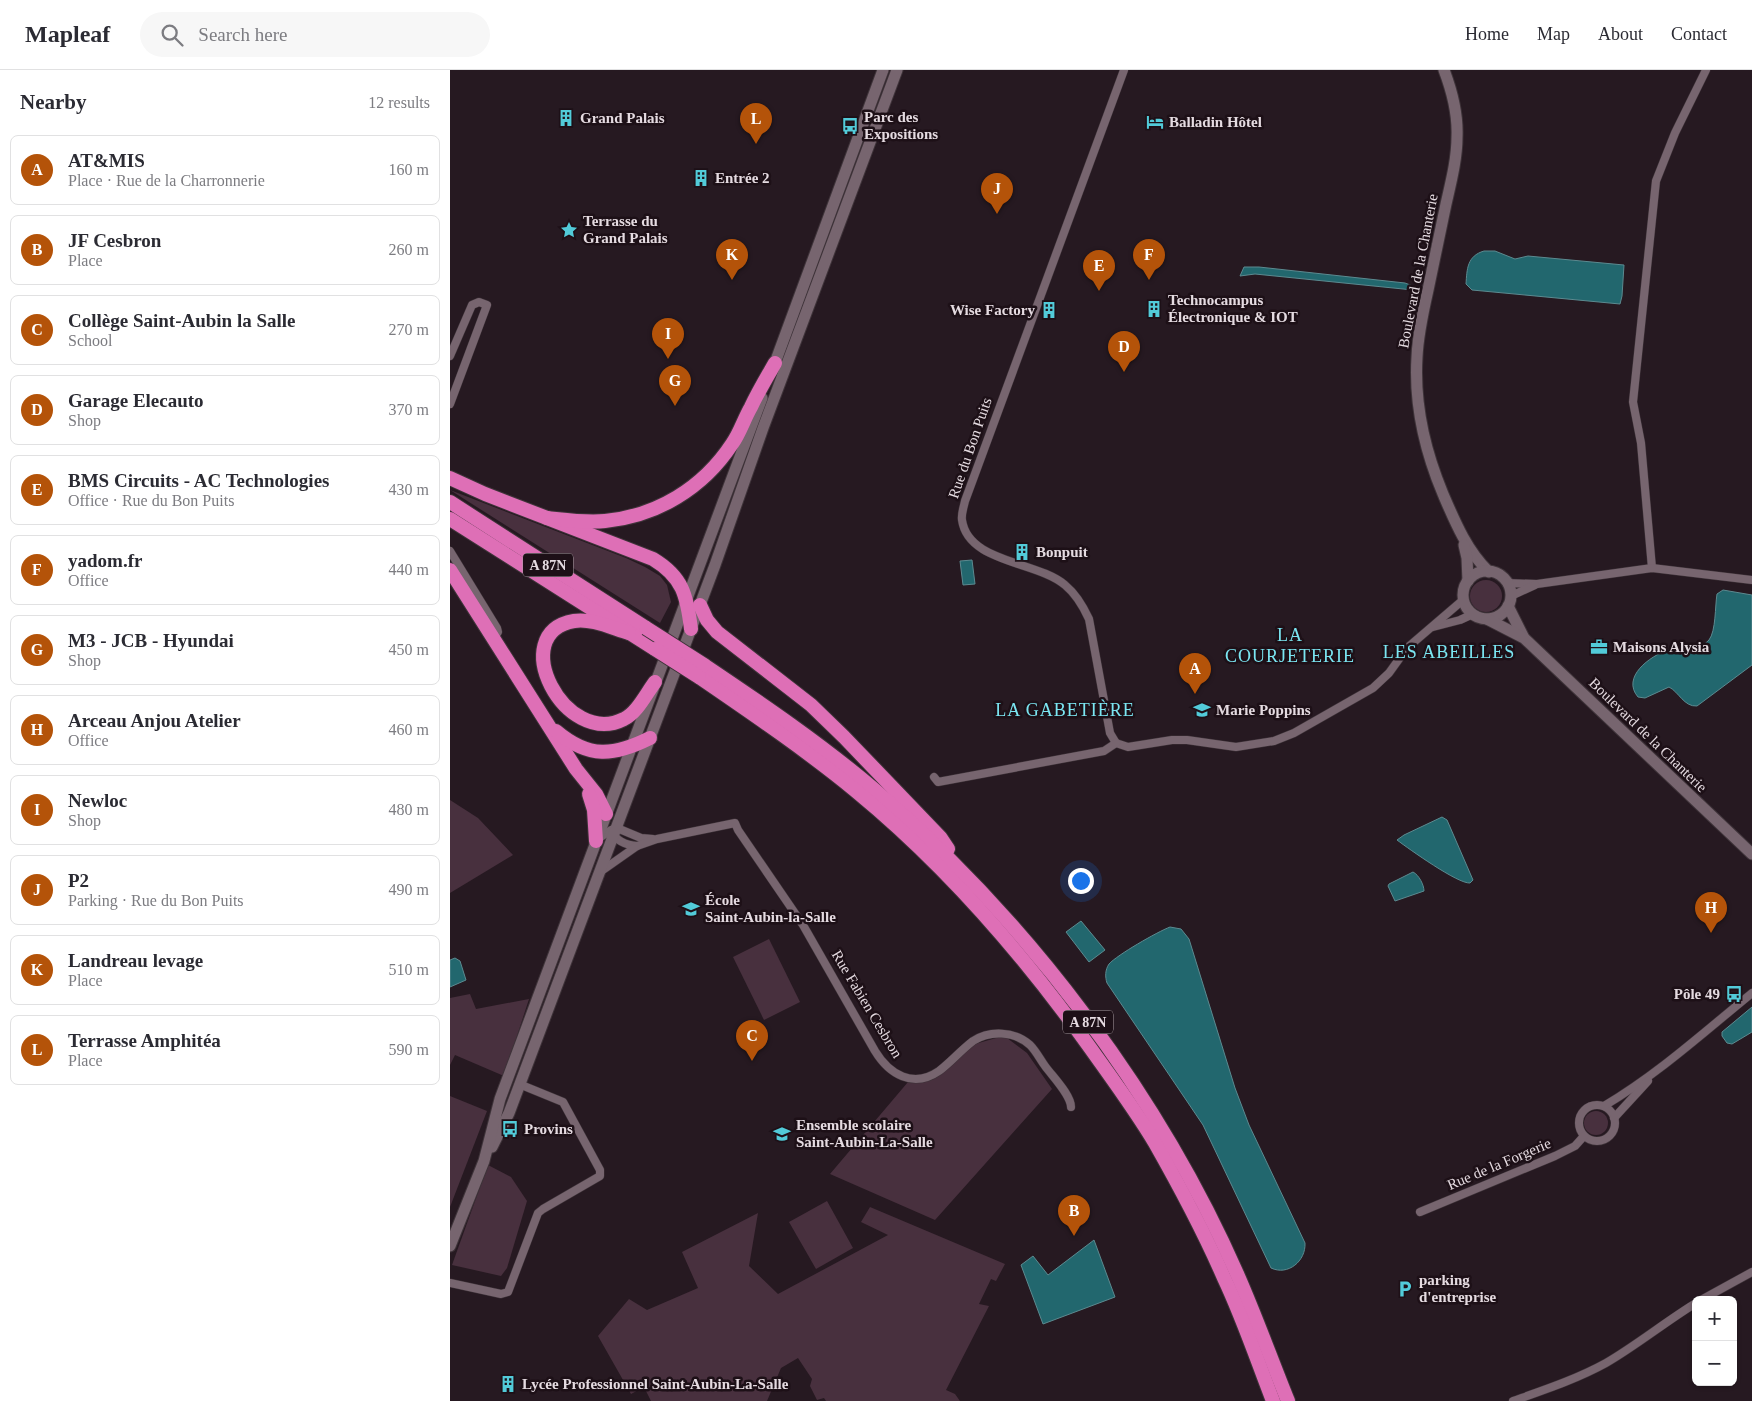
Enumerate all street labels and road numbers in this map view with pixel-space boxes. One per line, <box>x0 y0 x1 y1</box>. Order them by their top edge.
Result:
street label: Boulevard de la Chanterie <box>1395 192 1441 350</box>
street label: Rue du Bon Puits <box>945 395 995 500</box>
road number: A 87N <box>523 554 573 576</box>
street label: Boulevard de la Chanterie <box>1586 675 1710 796</box>
street label: Rue Fabien Cesbron <box>829 947 906 1061</box>
road number: A 87N <box>1063 1010 1113 1034</box>
street label: Rue de la Forgerie <box>1445 1135 1553 1193</box>

